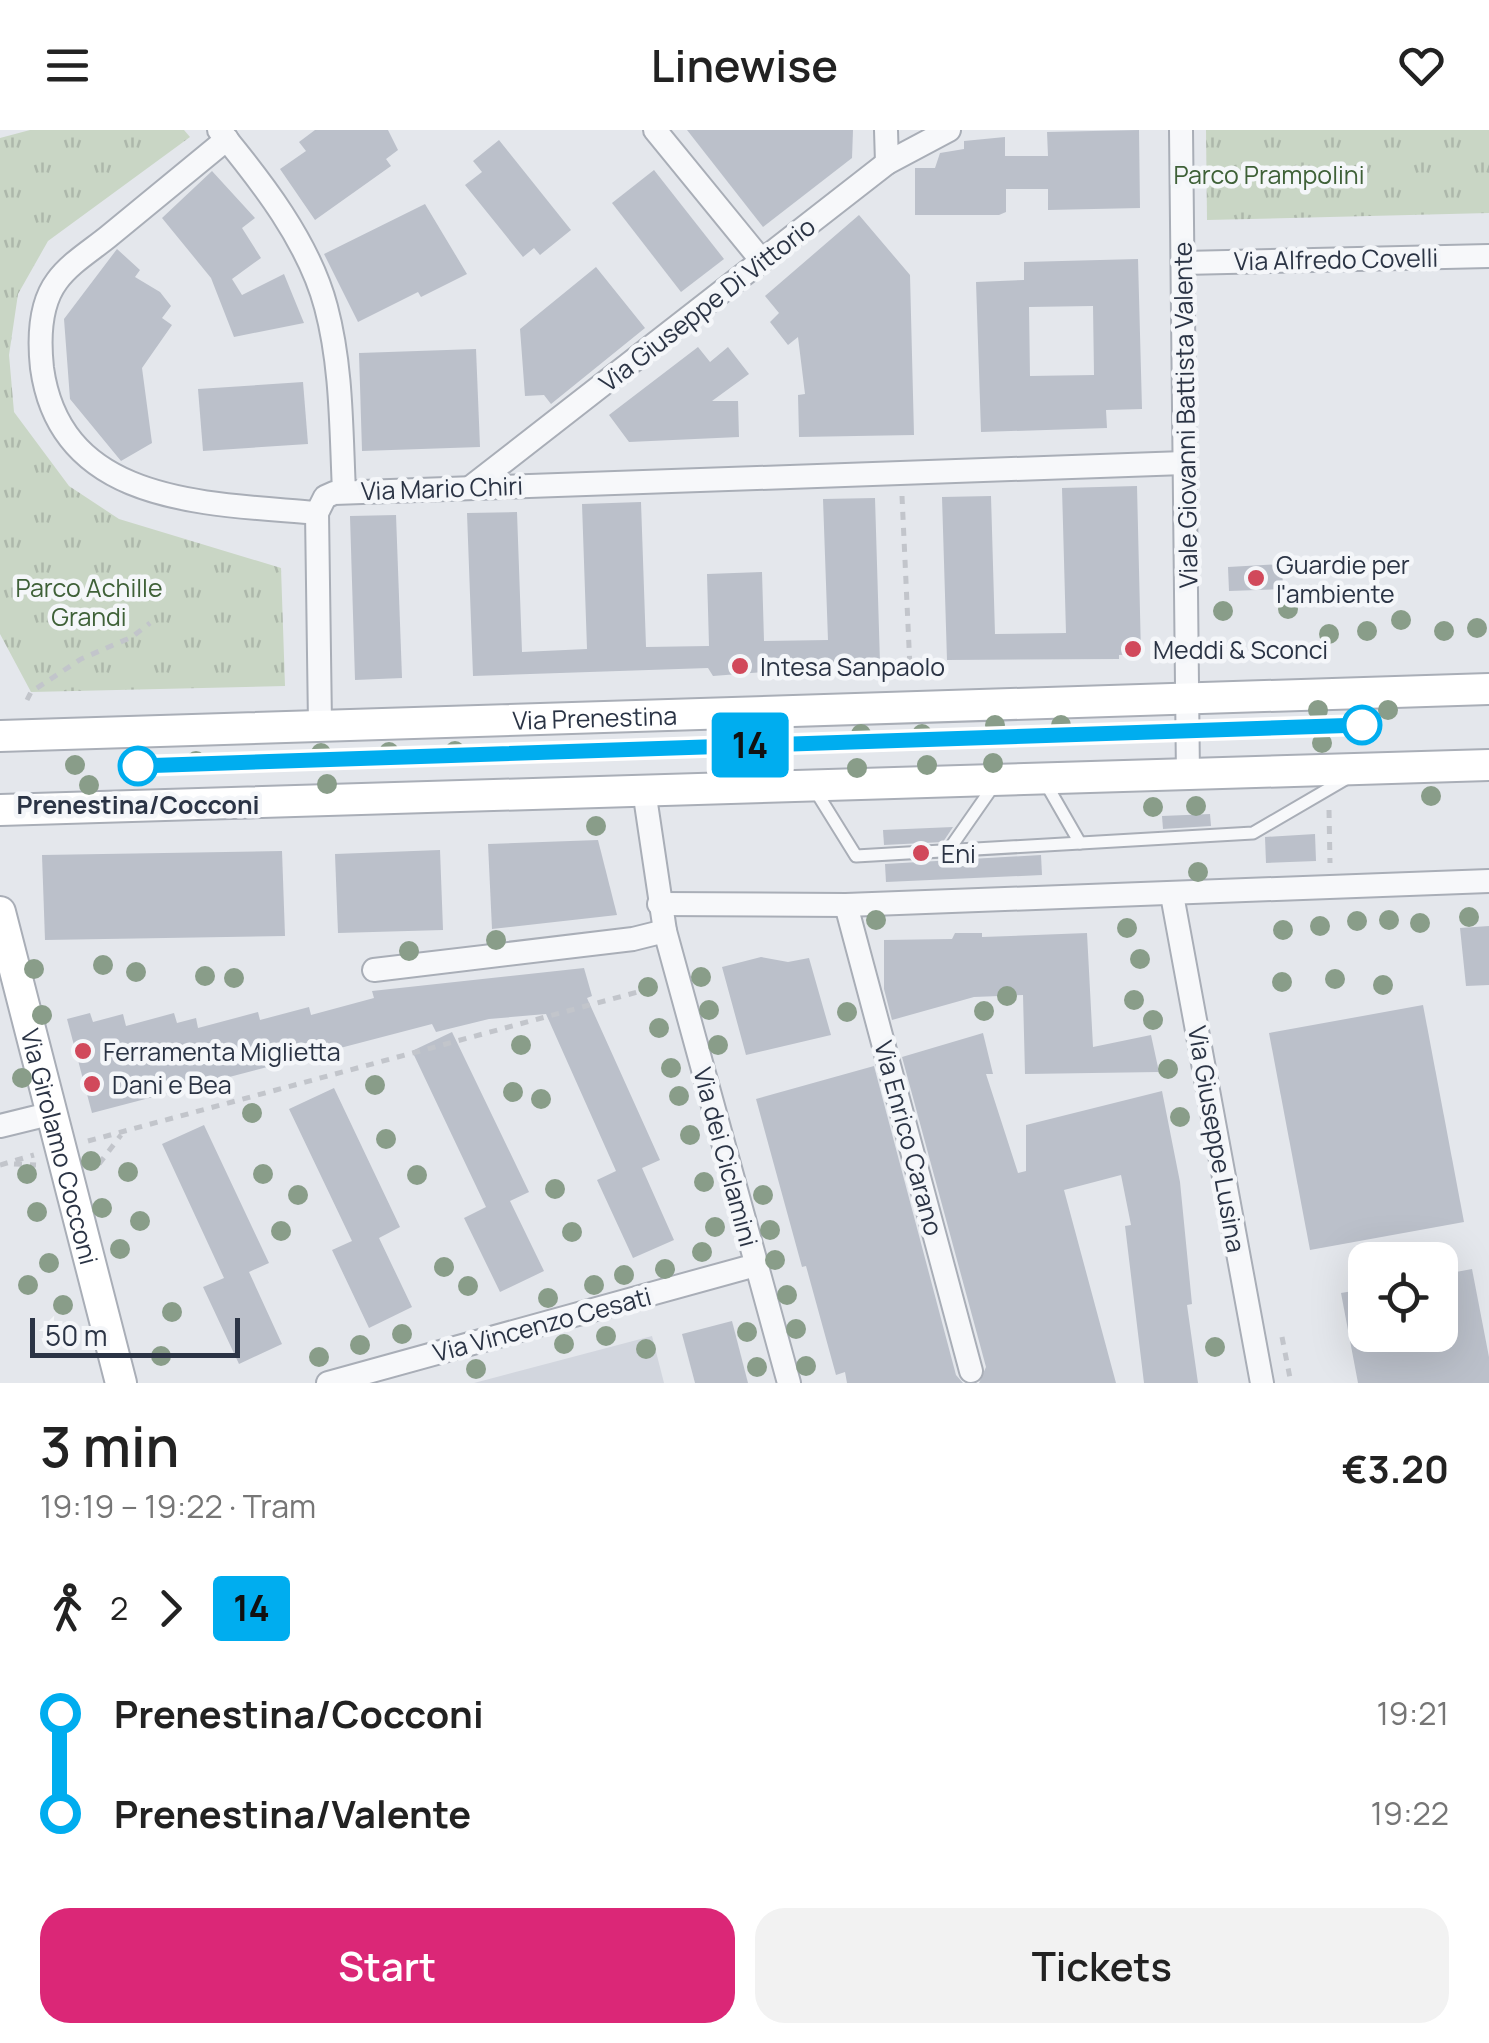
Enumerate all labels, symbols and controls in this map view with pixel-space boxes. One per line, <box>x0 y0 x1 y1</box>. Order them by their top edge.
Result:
text: Linewise <box>651 34 838 96</box>
icon: menu <box>40 38 95 93</box>
icon: heart <box>1394 38 1449 93</box>
park label: Parco Prampolini <box>1173 157 1365 192</box>
street label: Via Giuseppe Di Vittorio <box>592 209 822 399</box>
street label: Via Alfredo Covelli <box>1234 240 1438 278</box>
street label: Viale Giovanni Battista Valente <box>1164 242 1206 588</box>
street label: Via Mario Chiri <box>360 468 524 508</box>
place label: Guardie per l'ambiente <box>1276 547 1410 611</box>
marker: Guardie per l'ambiente <box>1245 567 1267 589</box>
park label: Parco Achille Grandi <box>15 570 163 634</box>
place label: Meddi & Sconci <box>1153 632 1328 667</box>
marker: Meddi & Sconci <box>1122 638 1144 660</box>
place label: Intesa Sanpaolo <box>760 649 945 684</box>
marker: Intesa Sanpaolo <box>729 655 751 677</box>
street label: Via Prenestina <box>512 697 678 737</box>
unlabelled marker <box>1343 706 1381 744</box>
line badge: 14 <box>705 712 795 778</box>
text: 14 <box>732 721 768 769</box>
marker: Prenestina/Cocconi <box>119 747 157 785</box>
place label: Prenestina/Cocconi <box>16 787 260 822</box>
place label: Eni <box>941 836 976 871</box>
marker: Eni <box>910 842 932 864</box>
street label: Via Giuseppe Lusina <box>1180 1023 1254 1255</box>
street label: Via Girolamo Cocconi <box>13 1025 107 1268</box>
place label: Ferramenta Miglietta <box>103 1034 341 1069</box>
street label: Via Enrico Carano <box>866 1037 952 1239</box>
marker: Ferramenta Miglietta <box>72 1040 94 1062</box>
street label: Via dei Ciclamini <box>685 1063 767 1251</box>
place label: Dani e Bea <box>112 1067 232 1102</box>
marker: Dani e Bea <box>81 1073 103 1095</box>
map controls <box>1348 1242 1458 1352</box>
button: locate <box>1348 1242 1458 1352</box>
street label: Via Vincenzo Cesati <box>429 1278 655 1370</box>
scale bar <box>30 1313 240 1358</box>
text: 50 m <box>45 1316 108 1354</box>
text: 3 min <box>40 1408 179 1484</box>
text: €3.20 <box>1342 1442 1449 1494</box>
text: 19:19 – 19:22 · Tram <box>40 1484 316 1528</box>
icon: walk <box>40 1581 95 1636</box>
icon: forward <box>143 1581 198 1636</box>
text: 14 <box>233 1584 270 1632</box>
text: 2 <box>110 1586 128 1630</box>
text: Prenestina/Cocconi <box>114 1687 484 1739</box>
text: 19:21 <box>1376 1691 1449 1735</box>
text: Prenestina/Valente <box>114 1787 471 1839</box>
text: 19:22 <box>1371 1791 1449 1835</box>
button: Start <box>40 1908 735 2023</box>
button: Tickets <box>755 1908 1449 2023</box>

